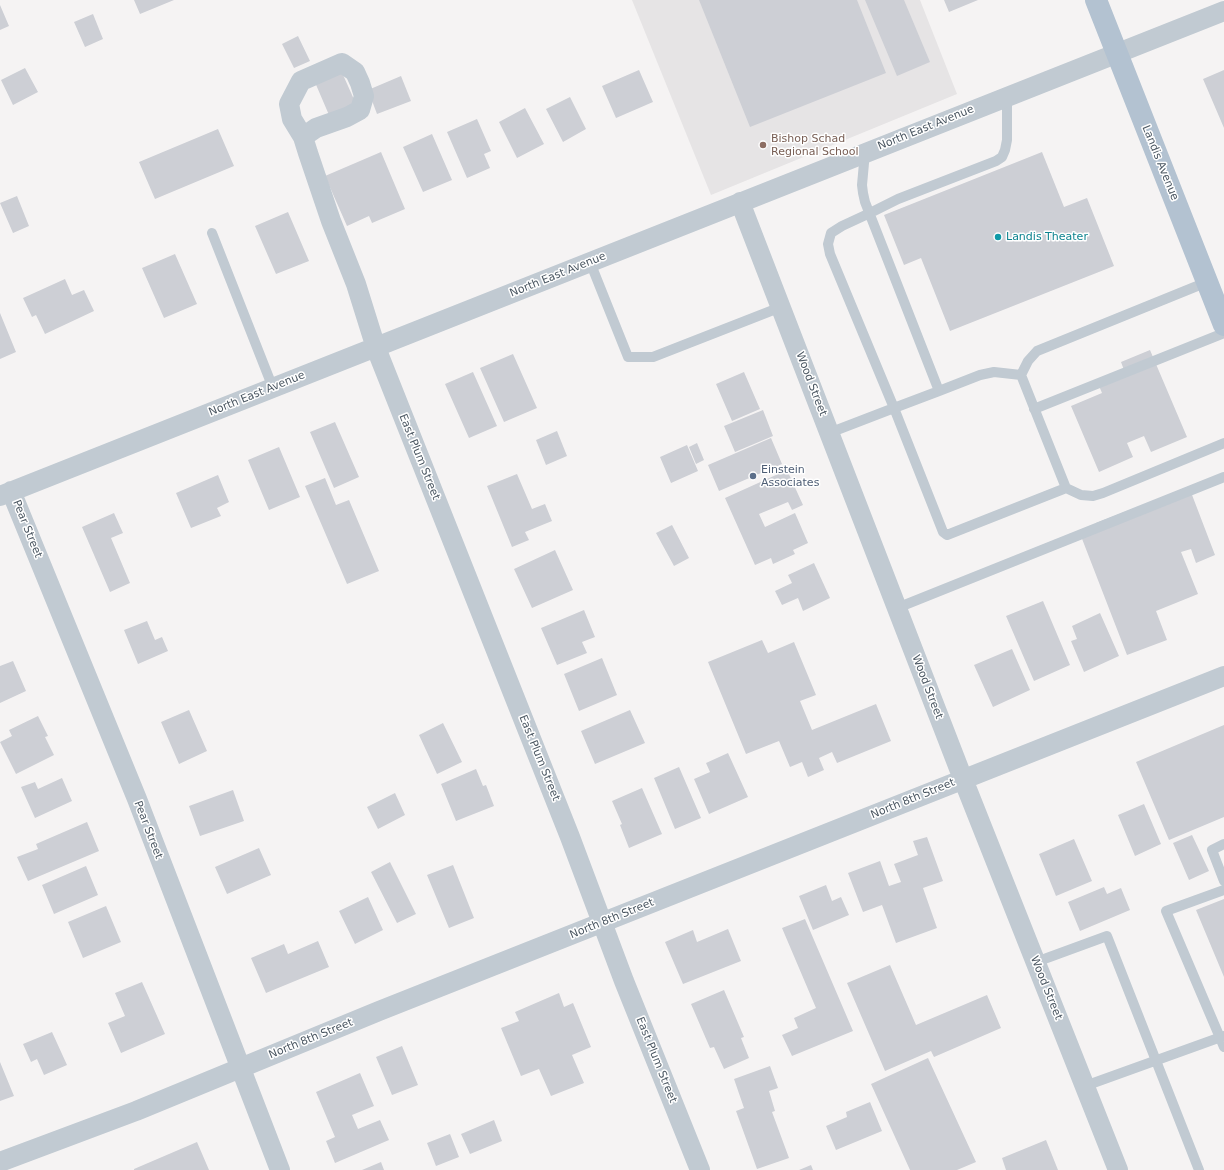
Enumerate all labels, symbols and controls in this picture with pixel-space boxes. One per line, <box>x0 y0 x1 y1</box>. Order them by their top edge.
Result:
street label: North East Avenue <box>876 103 976 153</box>
street label: Landis Avenue <box>1139 123 1181 203</box>
place label: Bishop Schad Regional School <box>771 132 858 158</box>
marker: Bishop Schad Regional School <box>758 140 768 150</box>
place label: Landis Theater <box>1006 230 1088 244</box>
marker: Landis Theater <box>993 232 1003 242</box>
street label: North East Avenue <box>508 250 608 300</box>
street label: Wood Street <box>793 350 829 418</box>
street label: North East Avenue <box>207 369 307 419</box>
street label: East Plum Street <box>396 412 442 502</box>
place label: Einstein Associates <box>761 463 819 489</box>
marker: Einstein Associates <box>748 471 758 481</box>
street label: Pear Street <box>9 498 45 560</box>
street label: Wood Street <box>909 653 945 721</box>
street label: East Plum Street <box>516 713 562 803</box>
street label: North 8th Street <box>869 776 957 822</box>
street label: Pear Street <box>131 799 165 861</box>
street label: North 8th Street <box>568 896 656 942</box>
street label: Wood Street <box>1027 954 1065 1022</box>
street label: East Plum Street <box>633 1015 679 1105</box>
street label: North 8th Street <box>267 1016 355 1062</box>

